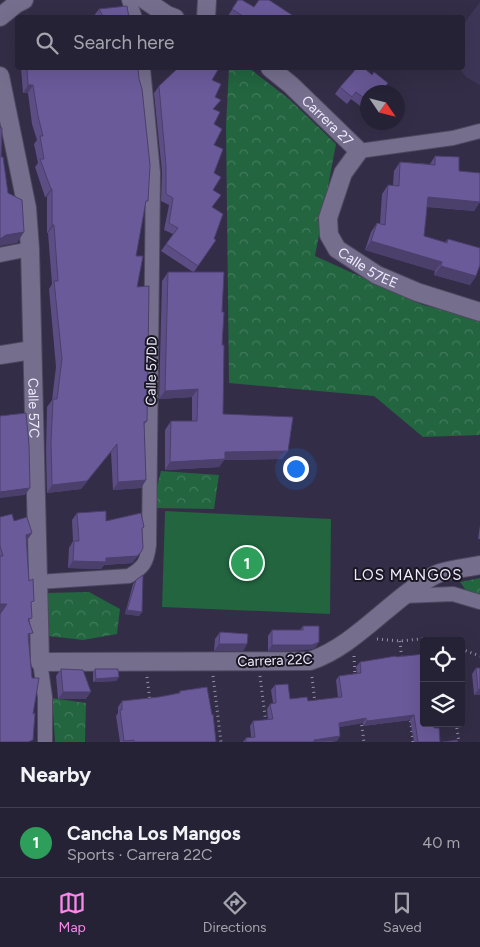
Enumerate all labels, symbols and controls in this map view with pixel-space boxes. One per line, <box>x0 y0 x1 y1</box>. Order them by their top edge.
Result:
search box <box>15 15 465 70</box>
icon: search <box>33 29 61 57</box>
text: Search here <box>73 31 175 54</box>
north arrow <box>360 85 405 130</box>
street label: Carrera 27 <box>298 92 357 150</box>
street label: Calle 57EE <box>335 244 400 292</box>
street label: Calle 57DD <box>142 336 161 406</box>
street label: Calle 57C <box>24 378 43 438</box>
your location <box>283 456 309 482</box>
pin: 1 <box>231 544 263 582</box>
district label: LOS MANGOS <box>354 566 462 584</box>
map controls <box>420 637 465 727</box>
button: locate <box>420 637 465 682</box>
street label: Carrera 22C <box>237 651 313 670</box>
button: layers <box>420 682 465 727</box>
text: Nearby <box>20 762 91 787</box>
text: Cancha Los Mangos <box>67 822 241 845</box>
text: 1 <box>33 833 39 852</box>
text: 40 m <box>422 833 460 852</box>
text: Sports · Carrera 22C <box>67 845 213 864</box>
tab: Map <box>58 889 86 936</box>
tab: Directions <box>203 889 267 936</box>
tab: Saved <box>383 889 422 936</box>

